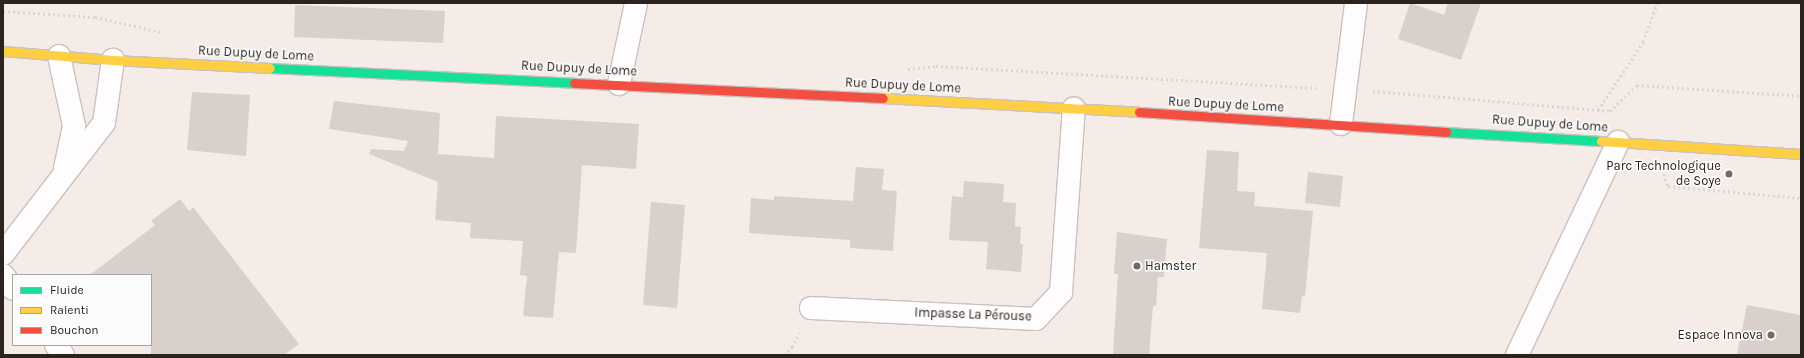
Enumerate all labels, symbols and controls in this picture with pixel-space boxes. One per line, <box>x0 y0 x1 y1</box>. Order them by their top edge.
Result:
street label: Rue Dupuy de Lome <box>198 43 314 65</box>
street label: Rue Dupuy de Lome <box>521 58 637 80</box>
street label: Rue Dupuy de Lome <box>845 75 961 97</box>
street label: Rue Dupuy de Lome <box>1168 94 1284 116</box>
street label: Rue Dupuy de Lome <box>1492 112 1608 136</box>
place label: Parc Technologique de Soye <box>1606 159 1721 190</box>
marker: Parc Technologique de Soye <box>1724 169 1734 179</box>
place label: Hamster <box>1145 258 1196 274</box>
marker: Hamster <box>1132 261 1142 271</box>
legend <box>12 274 152 346</box>
text: Fluide <box>50 283 84 297</box>
text: Ralenti <box>50 303 89 317</box>
street label: Impasse La Pérouse <box>914 305 1032 325</box>
text: Bouchon <box>50 323 99 337</box>
place label: Espace Innova <box>1678 327 1763 343</box>
marker: Espace Innova <box>1766 330 1776 340</box>

